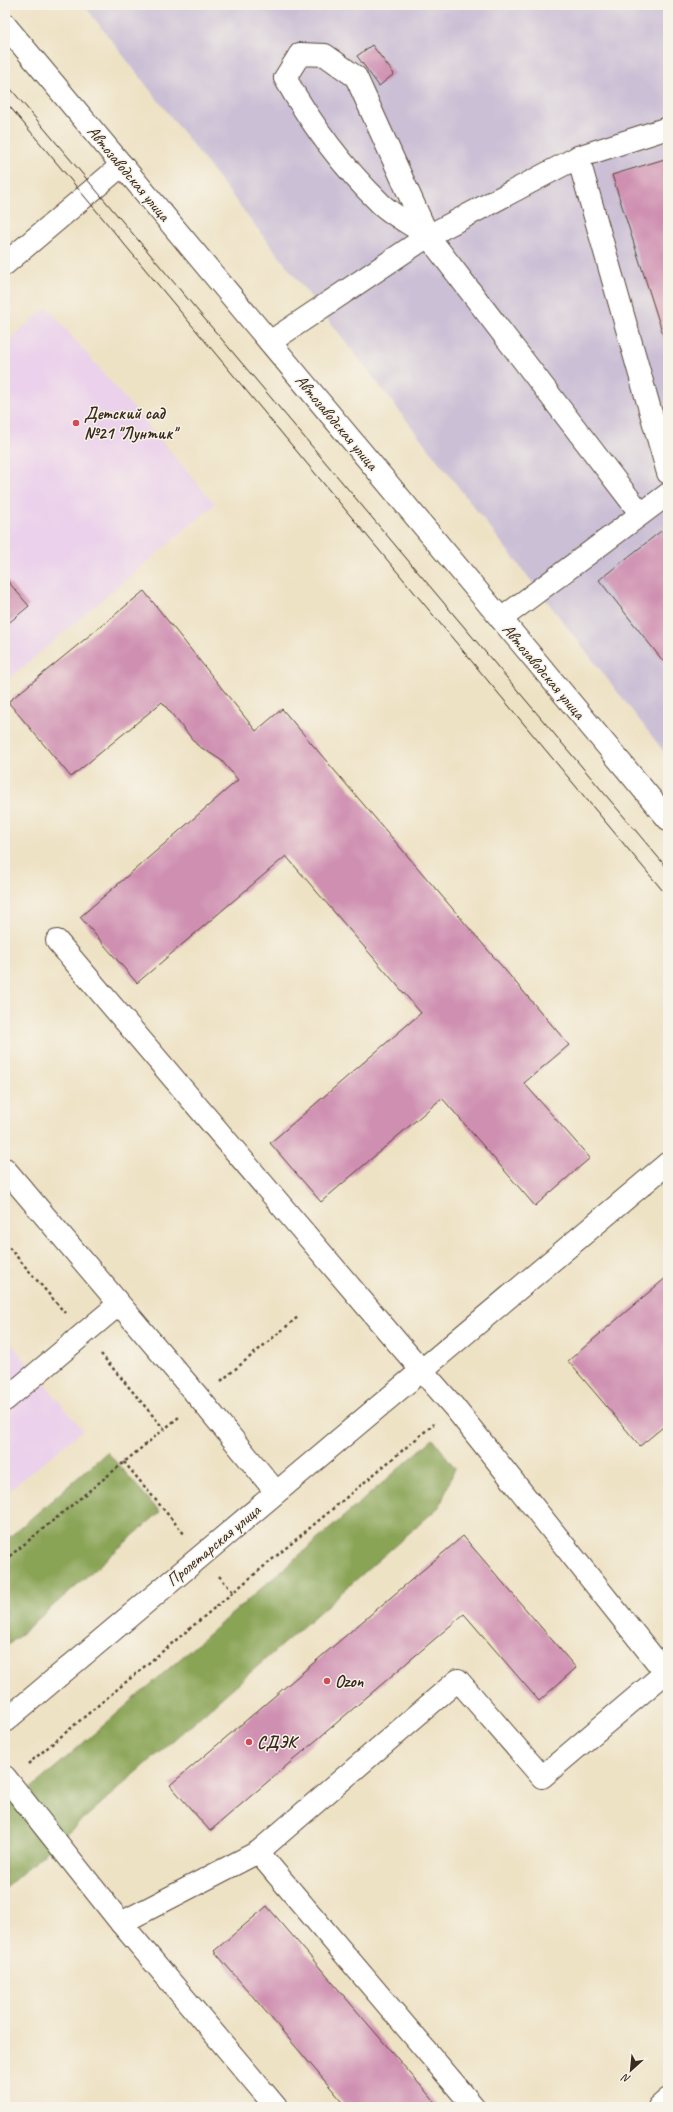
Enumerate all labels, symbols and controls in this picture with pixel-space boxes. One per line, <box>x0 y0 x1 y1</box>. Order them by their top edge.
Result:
street label: Автозаводская улица <box>83 121 175 226</box>
street label: Автозаводская улица <box>291 370 383 475</box>
place label: Детский сад №21 "Лунтик" <box>84 403 180 444</box>
marker: Детский сад №21 "Лунтик" <box>71 418 81 428</box>
street label: Автозаводская улица <box>498 619 590 724</box>
street label: Пролетарская улица <box>162 1499 266 1591</box>
place label: Ozon <box>335 1671 365 1692</box>
marker: Ozon <box>322 1676 332 1686</box>
place label: СДЭК <box>257 1732 299 1753</box>
marker: СДЭК <box>244 1737 254 1747</box>
north arrow <box>611 2050 651 2090</box>
text: N <box>618 2070 633 2087</box>

